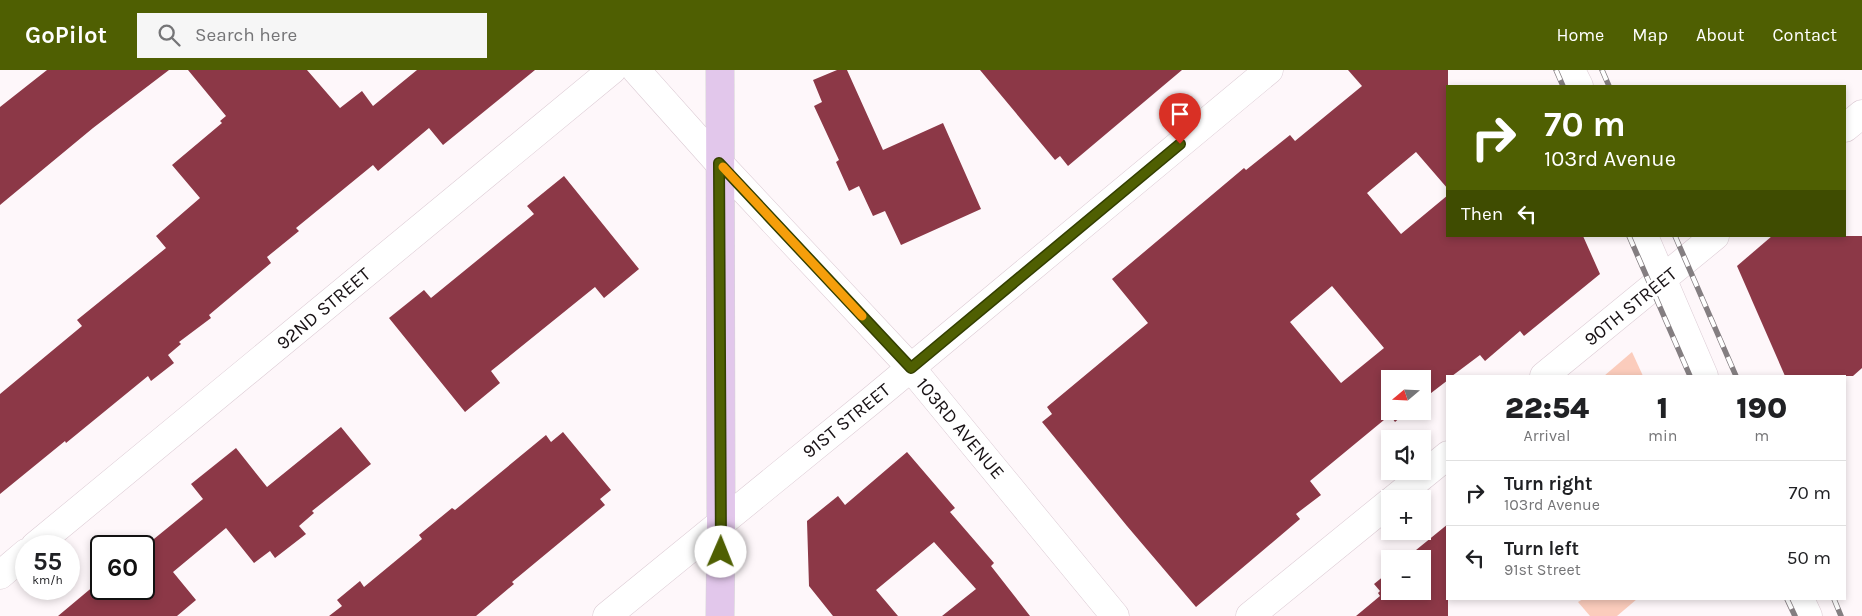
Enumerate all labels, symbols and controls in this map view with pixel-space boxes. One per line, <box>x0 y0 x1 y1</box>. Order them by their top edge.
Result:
search box <box>137 13 487 58</box>
text: GoPilot <box>25 21 107 49</box>
icon: search <box>155 21 183 49</box>
text: Search here <box>195 24 297 46</box>
text: Home <box>1556 24 1604 46</box>
text: Map <box>1632 24 1668 46</box>
text: About <box>1696 24 1745 46</box>
text: Contact <box>1773 24 1837 46</box>
pin <box>1159 93 1201 144</box>
icon: arrive <box>1166 100 1194 128</box>
text: 70 m <box>1544 104 1626 145</box>
icon: right <box>1461 105 1526 170</box>
text: 103rd Avenue <box>1544 146 1676 172</box>
icon: left <box>1513 200 1541 228</box>
text: Then <box>1461 203 1503 225</box>
street label: 92ND STREET <box>272 263 375 354</box>
street label: 90TH STREET <box>1580 263 1682 351</box>
north arrow <box>1381 370 1431 420</box>
map controls <box>1381 370 1431 600</box>
street label: 103RD AVENUE <box>912 374 1009 484</box>
street label: 91ST STREET <box>798 378 895 463</box>
text: 22:54 <box>1505 390 1589 426</box>
text: 1 <box>1657 390 1668 426</box>
text: 190 <box>1736 390 1787 426</box>
text: Arrival <box>1524 426 1570 445</box>
text: min <box>1648 426 1677 445</box>
text: m <box>1754 426 1769 445</box>
button: sound <box>1381 430 1431 480</box>
text: Turn right <box>1504 473 1593 495</box>
icon: right <box>1461 479 1489 507</box>
text: 70 m <box>1789 482 1831 504</box>
button: + <box>1381 490 1431 540</box>
text: 103rd Avenue <box>1504 495 1600 514</box>
position arrow <box>694 525 746 577</box>
speed limit sign: 60 <box>90 535 155 600</box>
text: Turn left <box>1504 538 1579 560</box>
icon: left <box>1461 544 1489 572</box>
text: 55 <box>33 547 62 576</box>
text: 50 m <box>1787 547 1831 569</box>
button: − <box>1381 550 1431 600</box>
text: 91st Street <box>1504 560 1581 579</box>
text: km/h <box>32 573 63 587</box>

